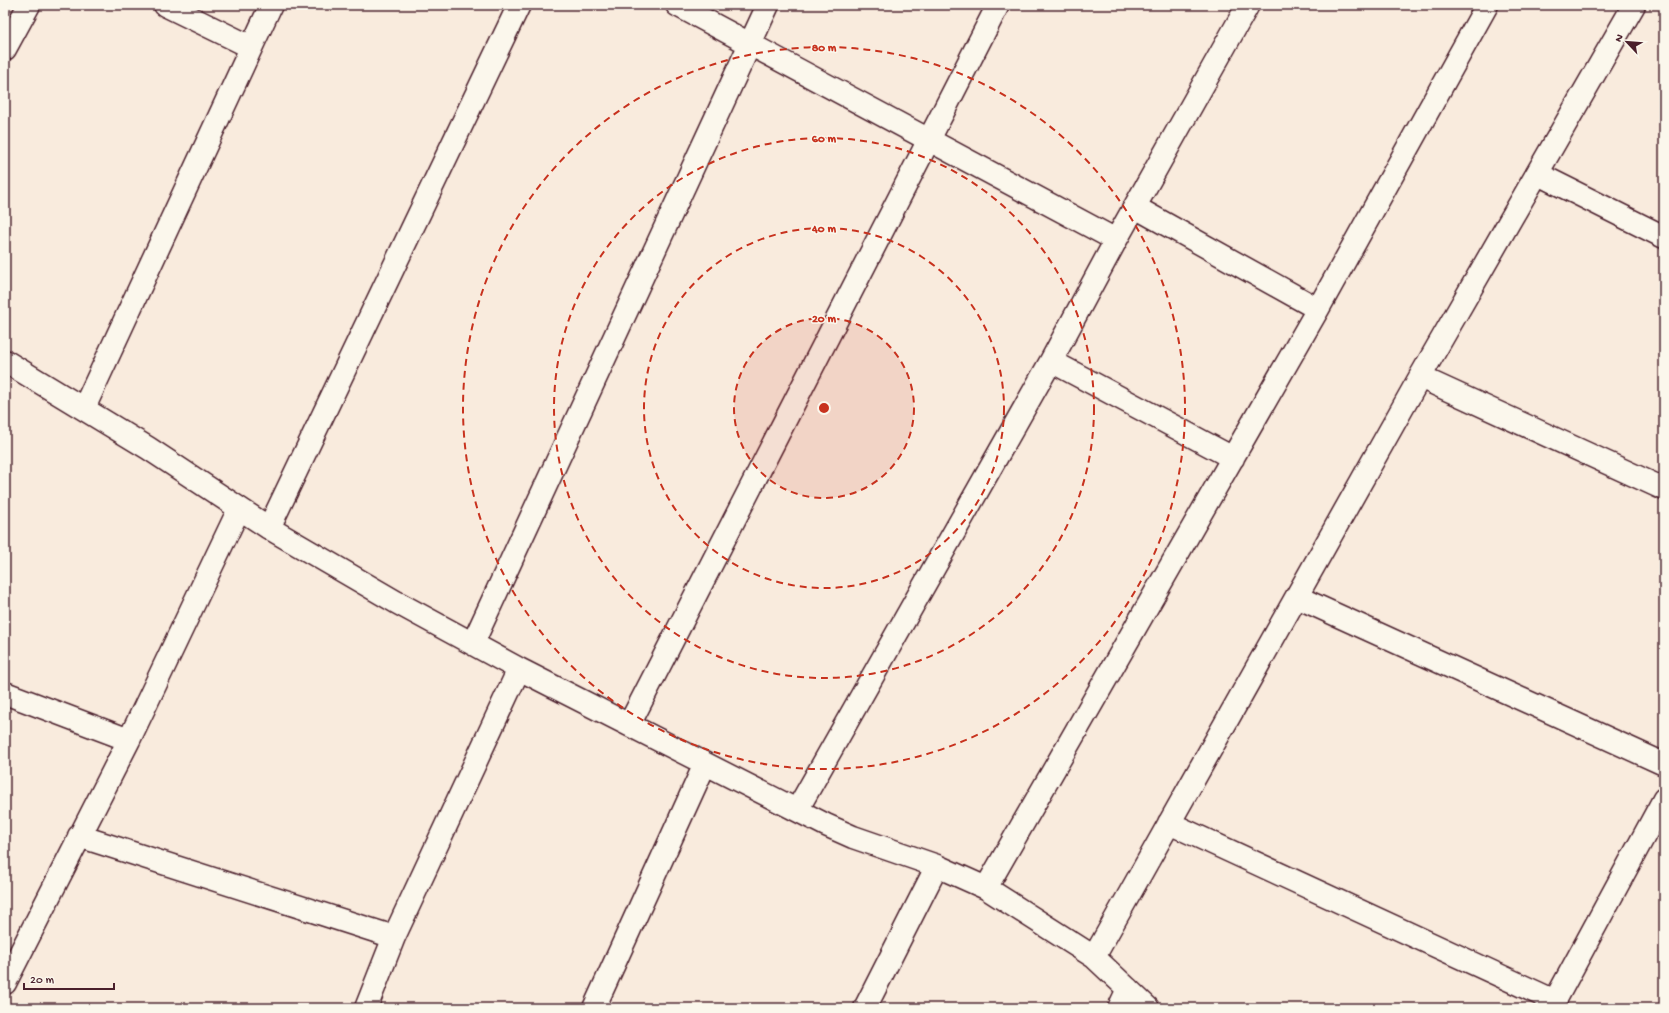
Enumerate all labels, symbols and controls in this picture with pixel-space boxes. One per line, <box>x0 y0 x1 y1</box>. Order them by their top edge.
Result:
north arrow <box>1607 22 1647 62</box>
text: N <box>1613 33 1627 44</box>
text: 80 m <box>812 42 837 56</box>
text: 60 m <box>812 133 837 147</box>
text: 40 m <box>811 223 836 237</box>
text: 20 m <box>812 313 837 327</box>
centre of rings <box>817 401 831 415</box>
scale bar <box>24 965 114 991</box>
text: 20 m <box>30 974 55 988</box>

